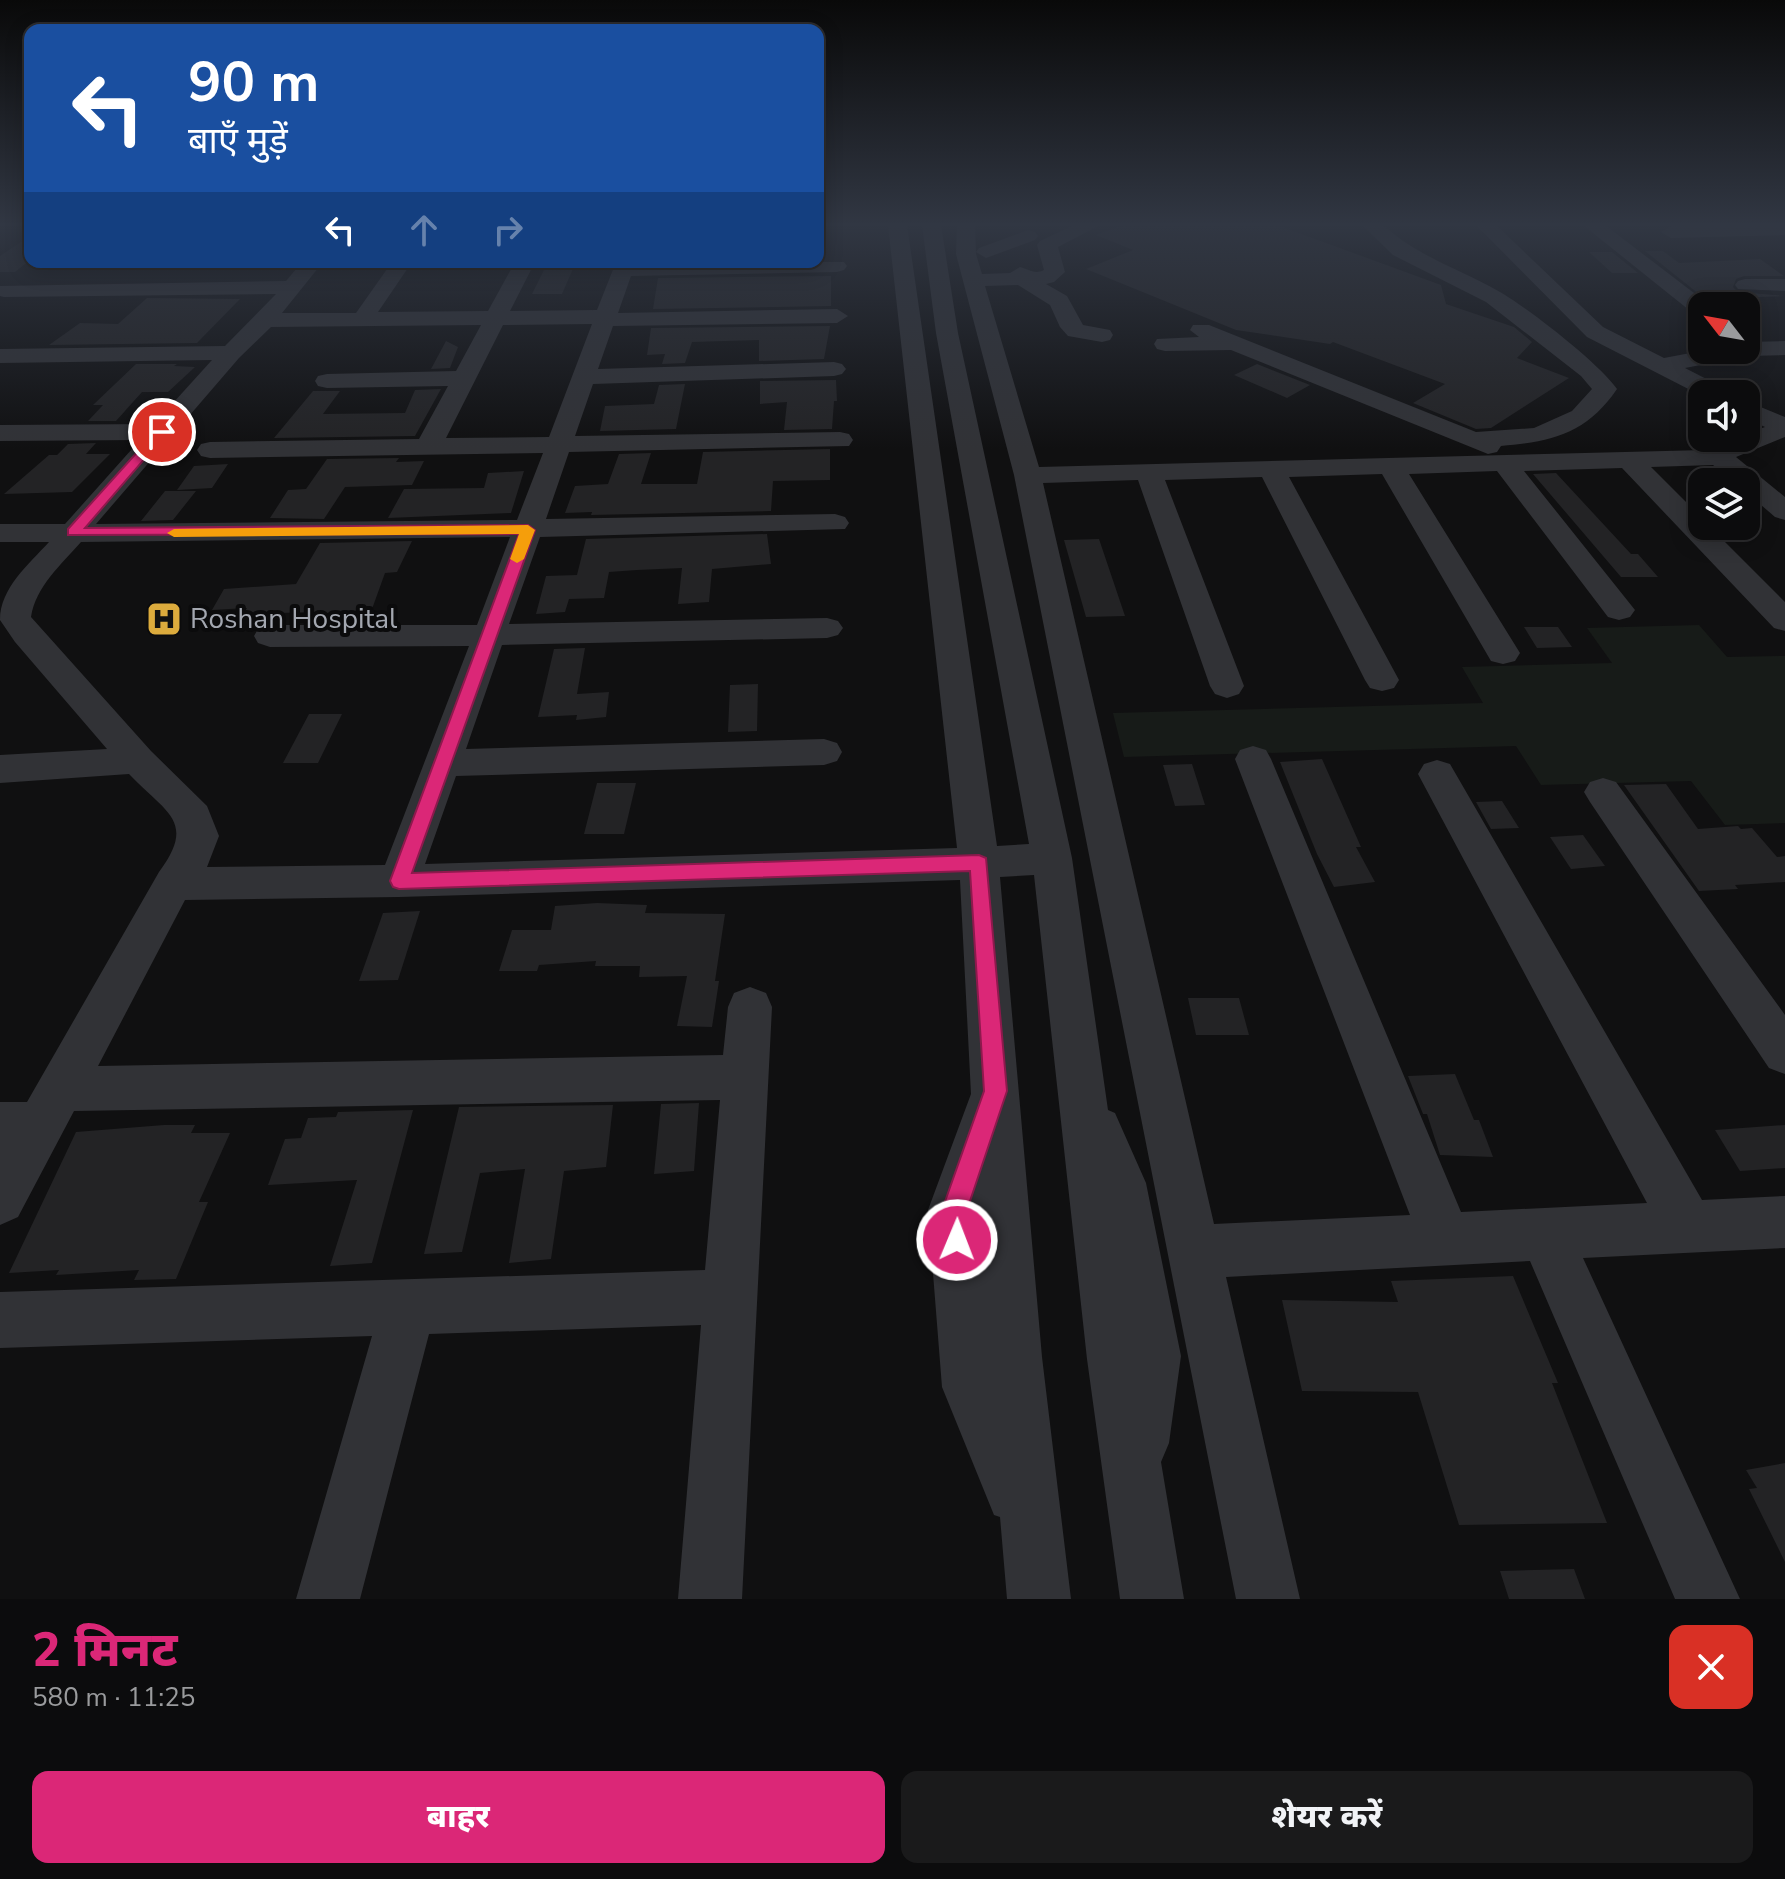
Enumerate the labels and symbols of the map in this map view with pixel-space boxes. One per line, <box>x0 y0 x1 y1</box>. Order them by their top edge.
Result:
north arrow <box>1688 292 1760 364</box>
pin <box>128 398 196 466</box>
hospital icon: Roshan Hospital <box>145 600 183 638</box>
place label: Roshan Hospital <box>190 600 398 638</box>
position arrow <box>915 1198 999 1282</box>

